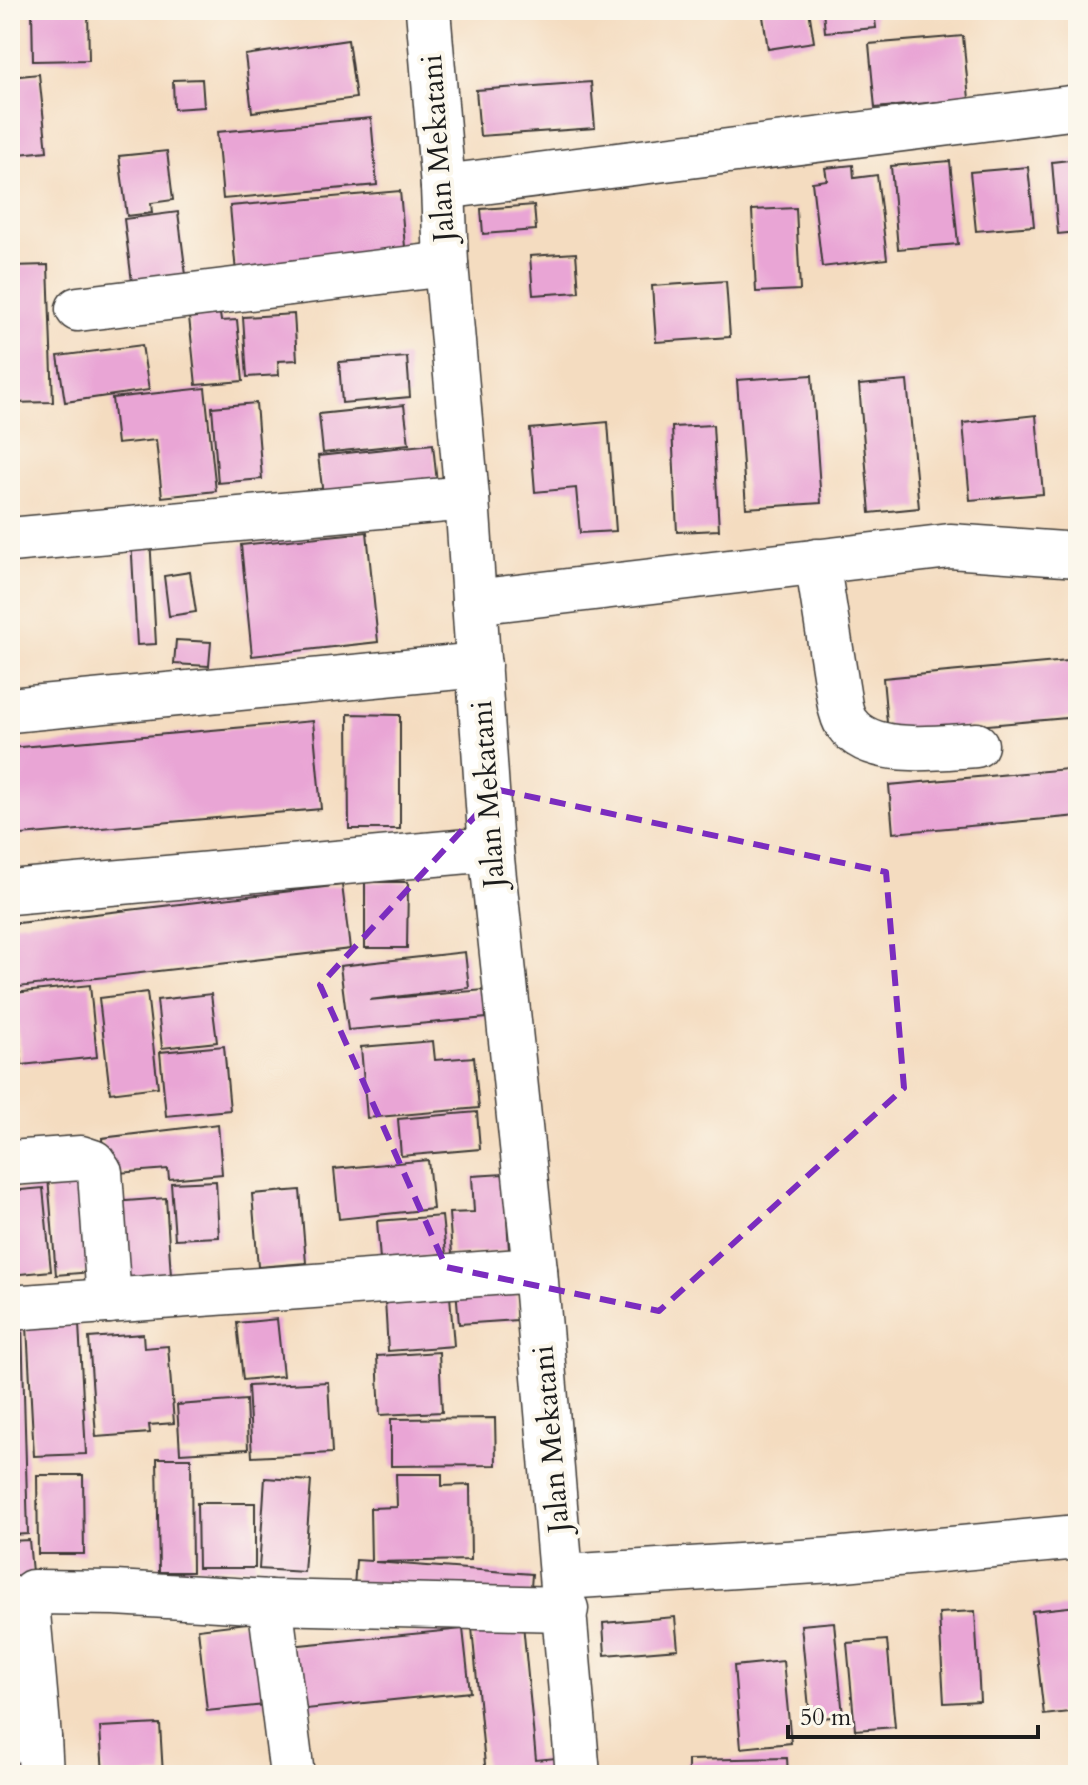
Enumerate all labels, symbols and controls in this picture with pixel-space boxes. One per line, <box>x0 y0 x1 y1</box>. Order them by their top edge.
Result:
street label: Jalan Mekatani <box>411 53 465 247</box>
street label: Jalan Mekatani <box>461 699 515 893</box>
street label: Jalan Mekatani <box>522 1344 580 1538</box>
scale bar <box>788 1689 1038 1739</box>
text: 50 m <box>800 1701 852 1734</box>

